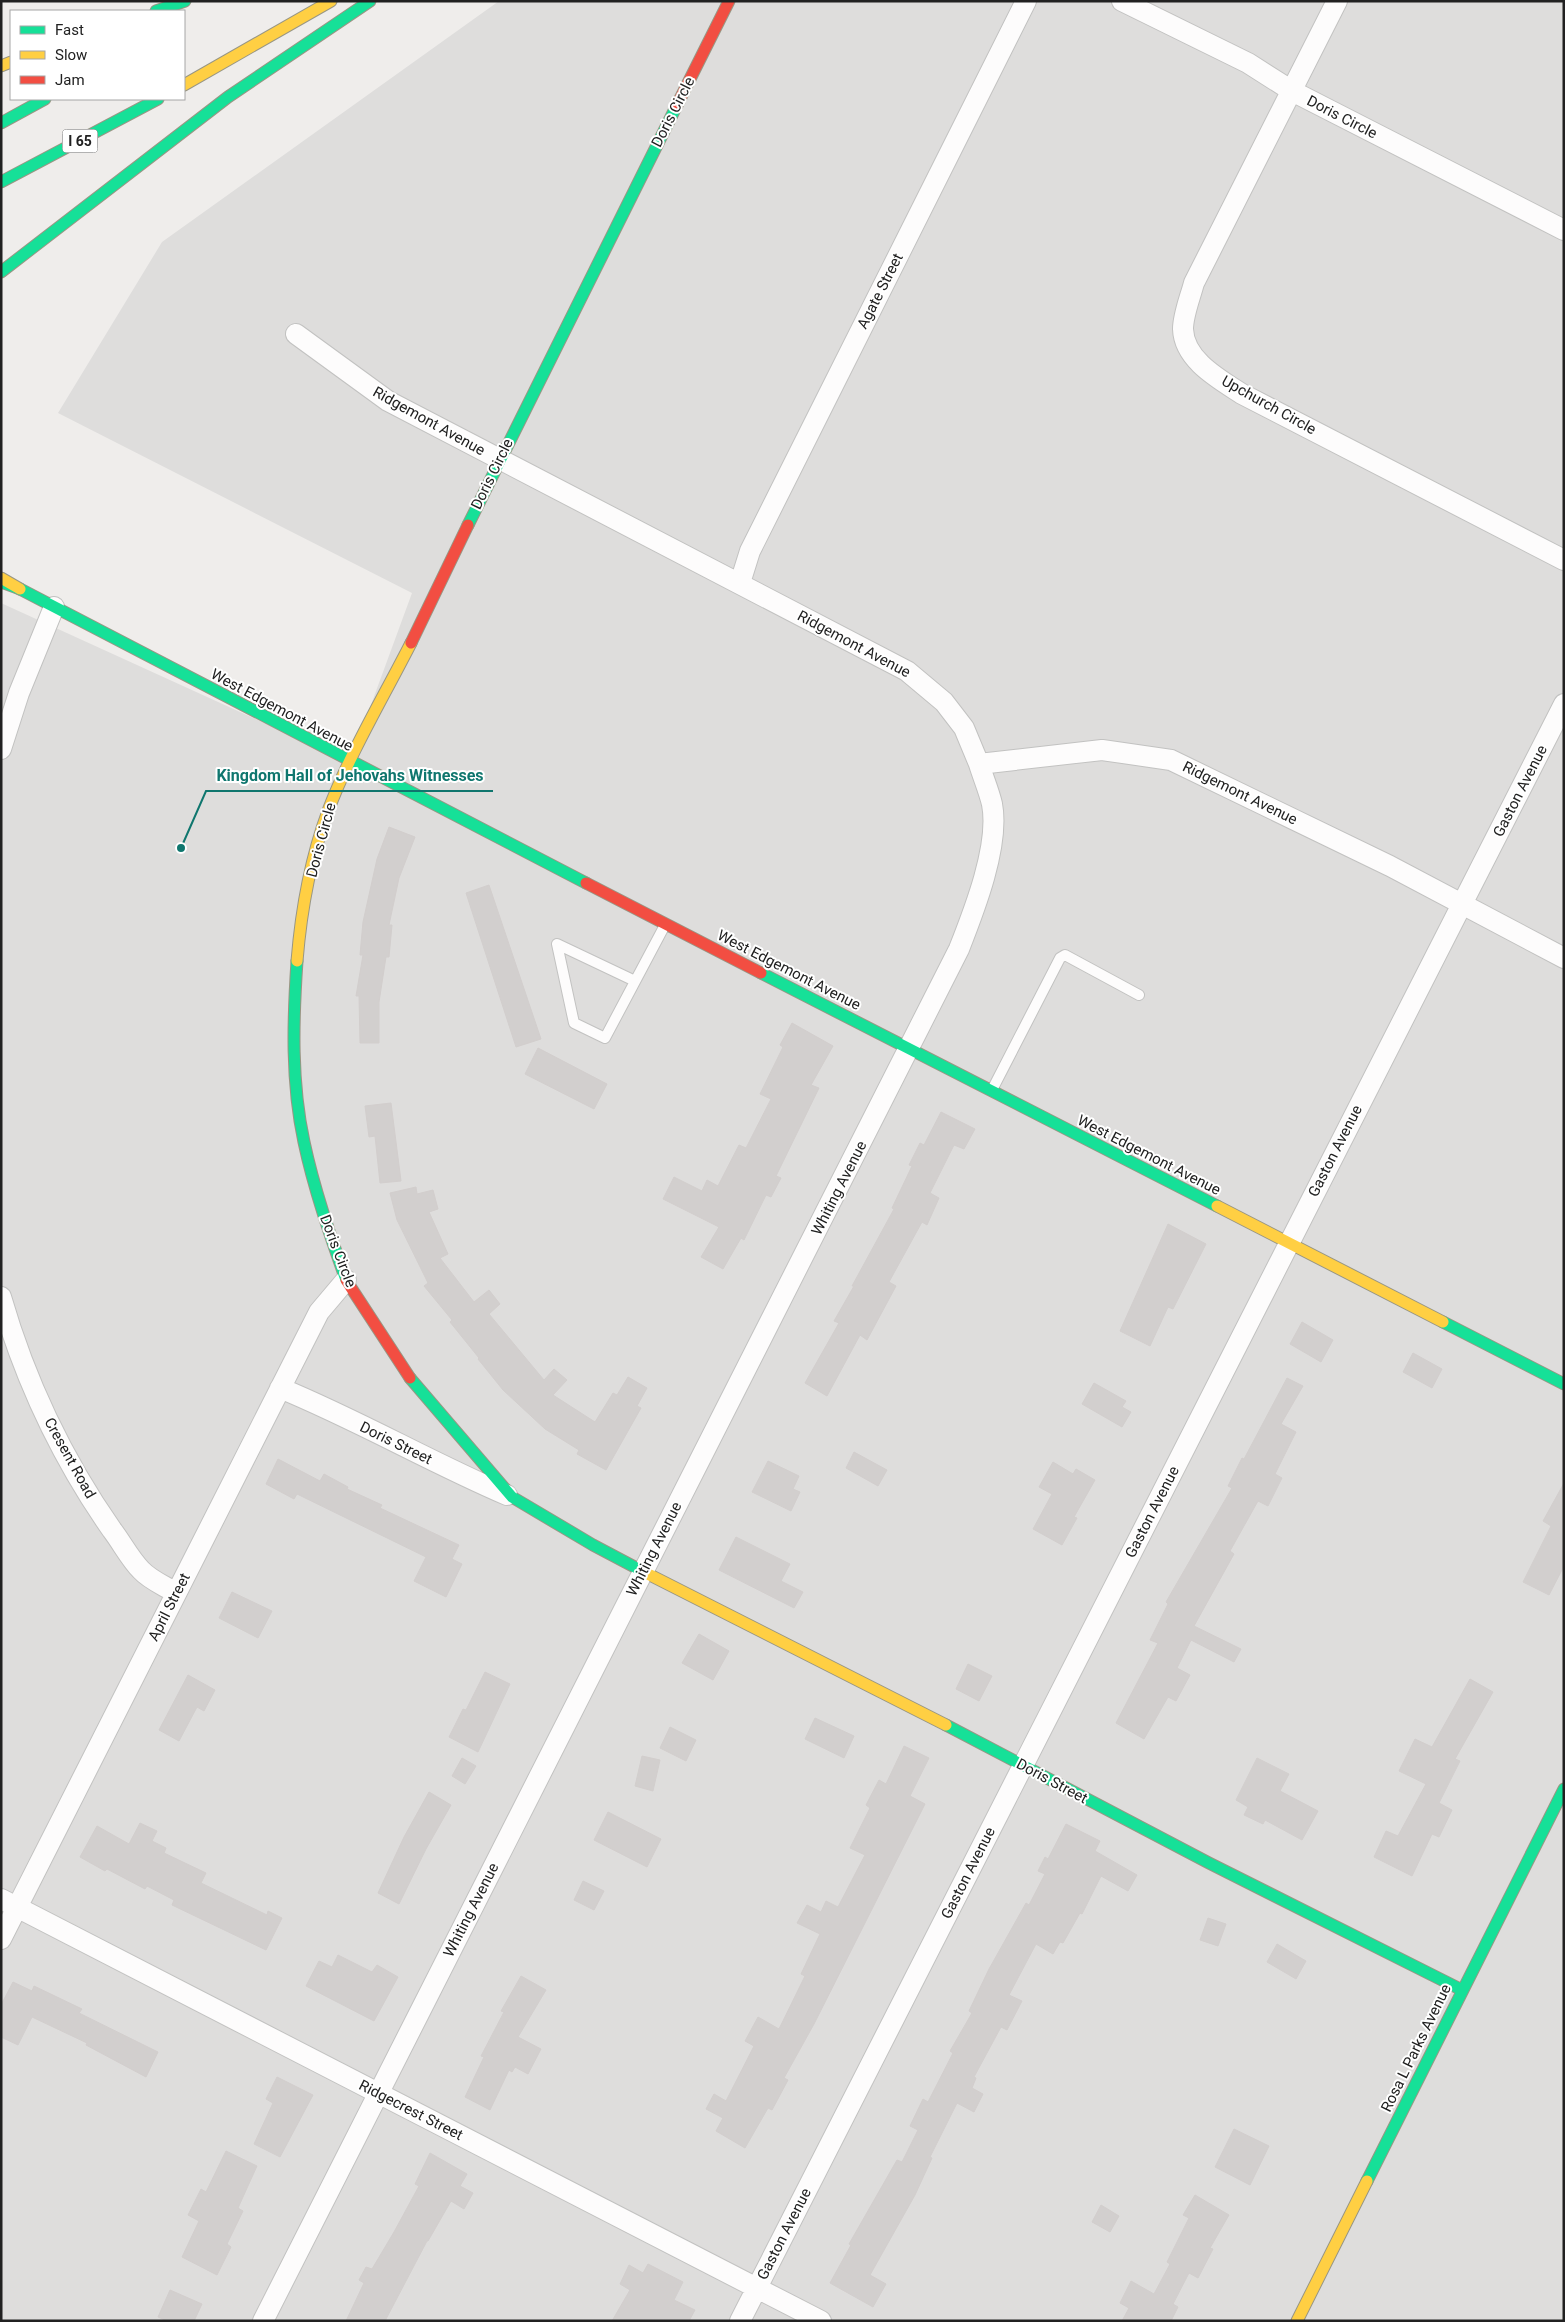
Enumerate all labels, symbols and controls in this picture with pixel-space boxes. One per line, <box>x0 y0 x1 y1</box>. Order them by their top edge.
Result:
legend <box>10 10 185 100</box>
text: Fast <box>55 21 84 39</box>
text: Slow <box>55 46 87 64</box>
text: Jam <box>55 71 85 89</box>
street label: Doris Circle <box>648 74 698 150</box>
street label: Doris Circle <box>1304 92 1380 142</box>
road number: I 65 <box>62 130 98 152</box>
street label: Agate Street <box>853 250 907 332</box>
street label: Upchurch Circle <box>1219 372 1319 438</box>
street label: Ridgemont Avenue <box>370 383 488 459</box>
street label: Doris Circle <box>467 436 517 512</box>
street label: Ridgemont Avenue <box>794 607 914 681</box>
street label: West Edgemont Avenue <box>208 665 356 755</box>
street label: Gaston Avenue <box>1489 742 1551 840</box>
street label: Ridgemont Avenue <box>1180 757 1300 829</box>
callout: Kingdom Hall of Jehovahs Witnesses <box>206 760 493 791</box>
text: Kingdom Hall of Jehovahs Witnesses <box>216 766 484 785</box>
street label: Doris Circle <box>302 801 340 879</box>
street label: West Edgemont Avenue <box>714 926 864 1014</box>
street label: Gaston Avenue <box>1304 1102 1366 1200</box>
street label: West Edgemont Avenue <box>1074 1111 1224 1199</box>
street label: Whiting Avenue <box>808 1138 870 1238</box>
street label: Doris Circle <box>316 1212 360 1290</box>
street label: Cresent Road <box>40 1414 100 1502</box>
street label: Doris Street <box>357 1418 435 1468</box>
street label: Gaston Avenue <box>1121 1463 1183 1561</box>
street label: Whiting Avenue <box>623 1499 685 1599</box>
street label: April Street <box>144 1570 194 1644</box>
street label: Doris Street <box>1013 1755 1091 1807</box>
street label: Gaston Avenue <box>937 1824 999 1922</box>
street label: Whiting Avenue <box>440 1860 502 1960</box>
street label: Rosa L Parks Avenue <box>1377 1981 1455 2115</box>
street label: Ridgecrest Street <box>356 2076 466 2144</box>
street label: Gaston Avenue <box>753 2185 815 2283</box>

